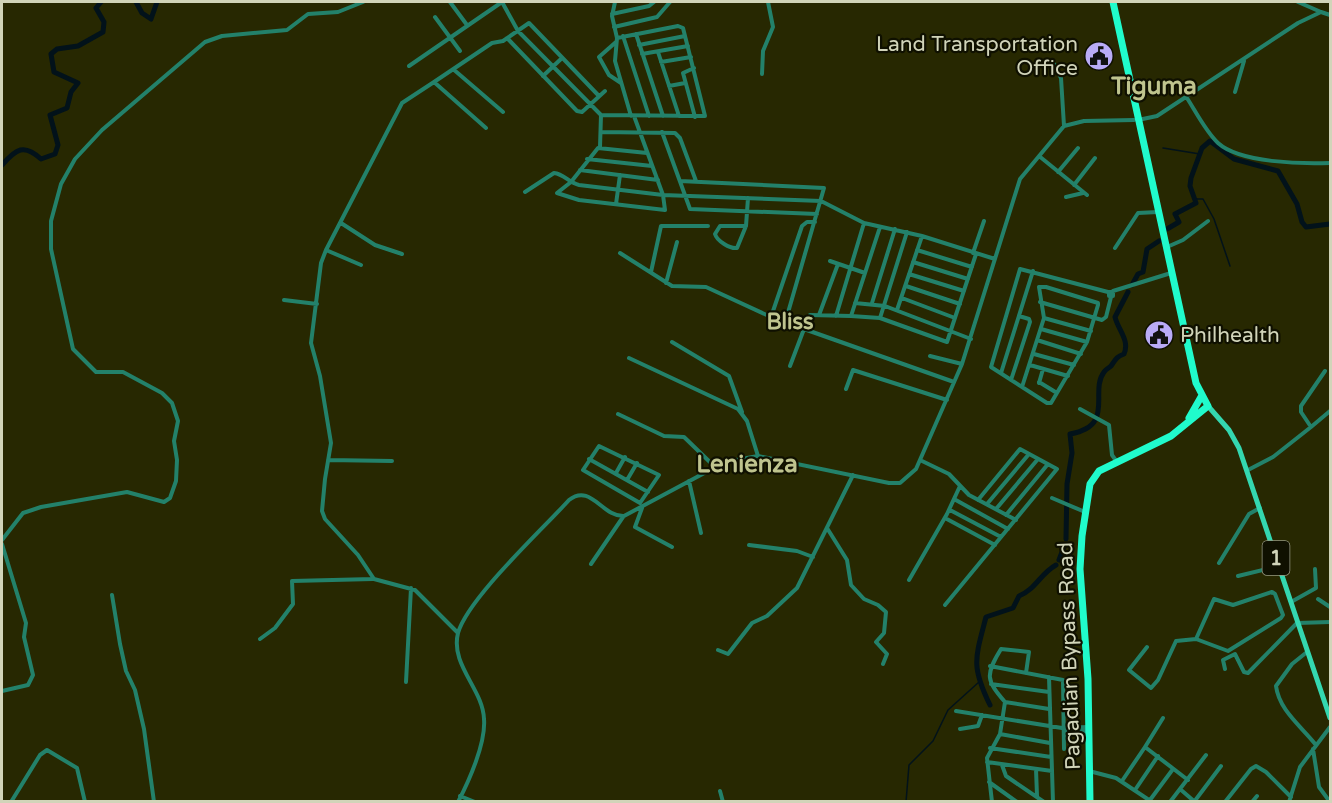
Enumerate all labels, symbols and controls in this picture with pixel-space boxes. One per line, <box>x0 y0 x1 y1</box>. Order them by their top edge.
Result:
place label: Land Transportation Office <box>876 32 1078 81</box>
public building icon: Land Transportation Office <box>1083 40 1115 72</box>
district label: Tiguma <box>1110 72 1197 101</box>
district label: Bliss <box>766 309 814 335</box>
public building icon: Philhealth <box>1143 319 1175 351</box>
place label: Philhealth <box>1180 323 1280 348</box>
district label: Lenienza <box>696 450 798 479</box>
road number: 1 <box>1262 541 1290 575</box>
street label: Pagadian Bypass Road <box>1053 542 1086 770</box>

